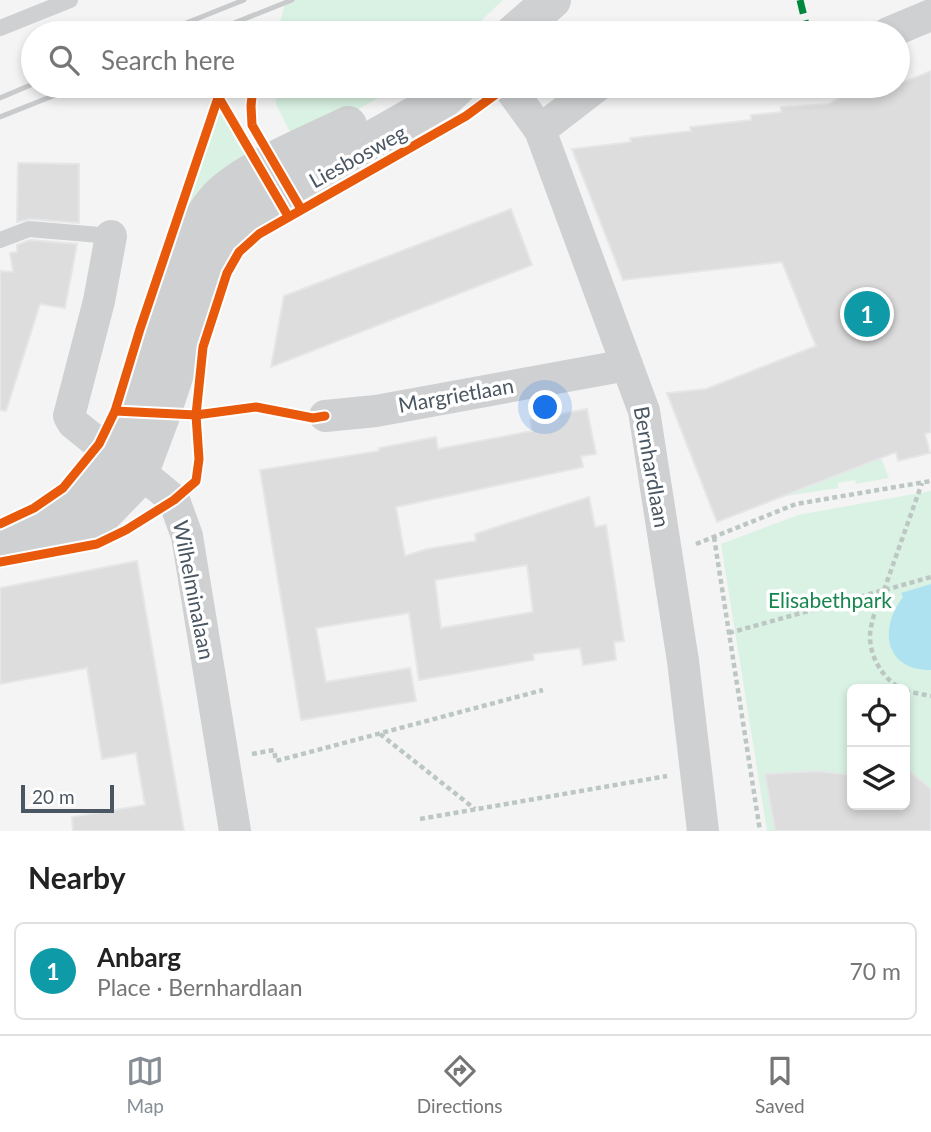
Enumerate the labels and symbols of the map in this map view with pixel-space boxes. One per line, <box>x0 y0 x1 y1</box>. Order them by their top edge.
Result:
street label: Liesbosweg <box>304 119 410 193</box>
pin: 1 <box>844 288 890 340</box>
street label: Margrietlaan <box>396 372 515 417</box>
your location <box>528 390 562 424</box>
street label: Bernhardlaan <box>630 404 675 529</box>
street label: Wilhelminalaan <box>169 518 220 662</box>
park label: Elisabethpark <box>768 587 892 612</box>
scale bar <box>21 782 114 814</box>

